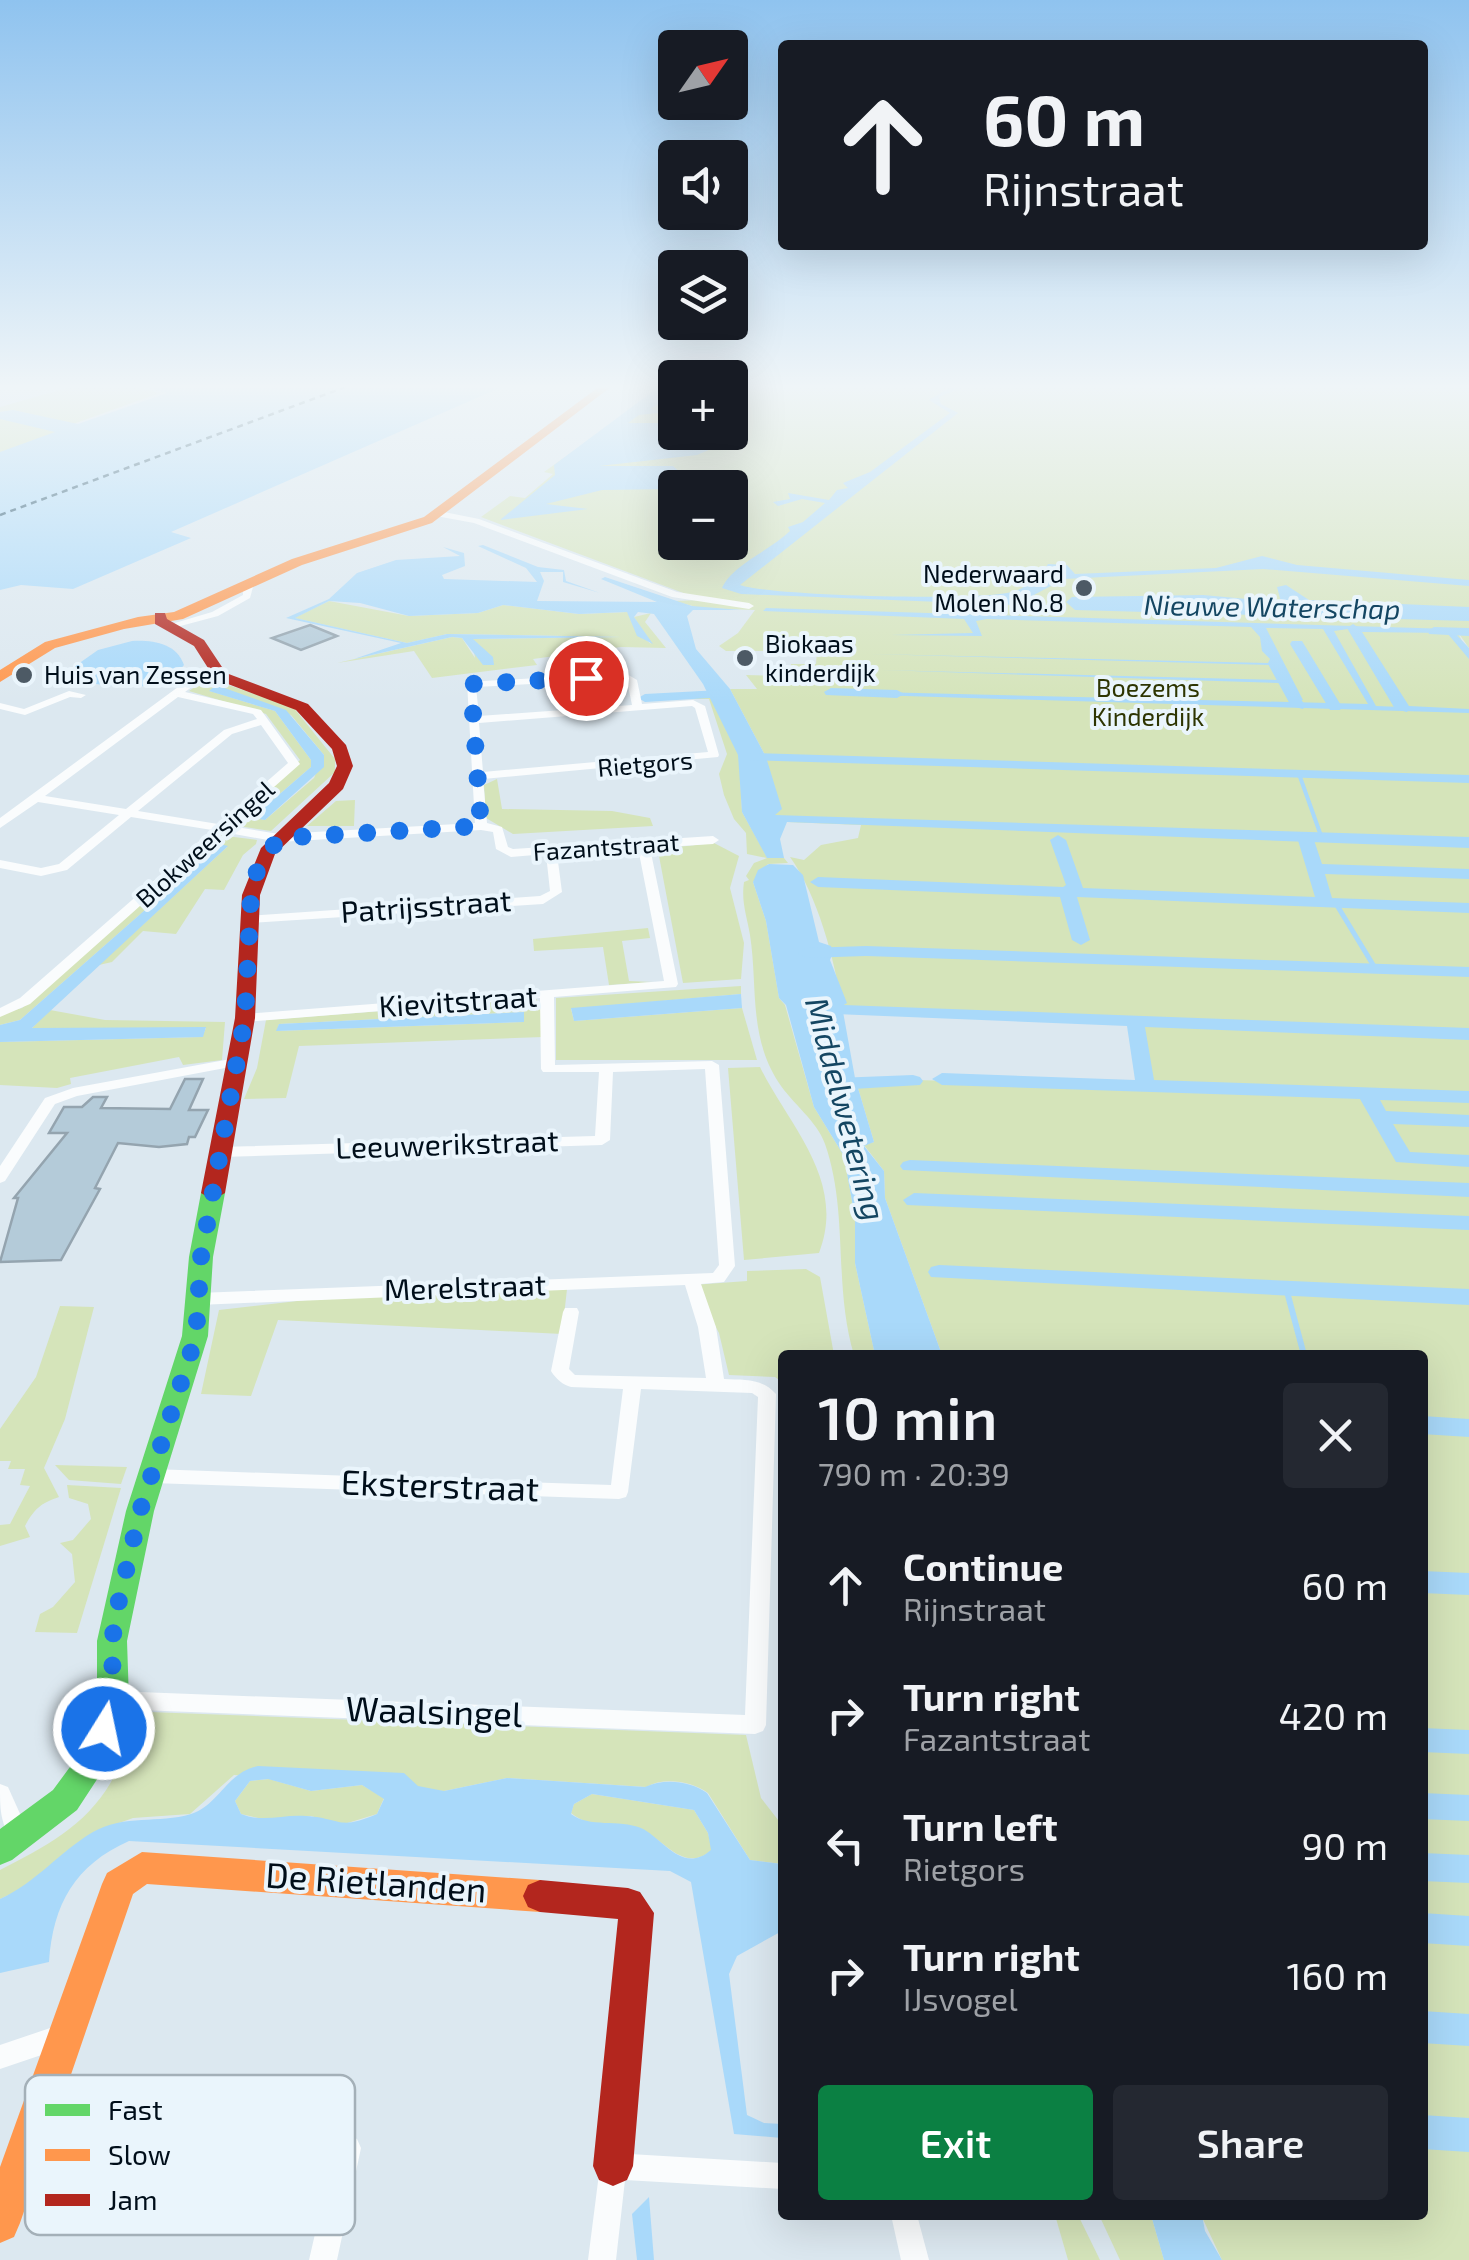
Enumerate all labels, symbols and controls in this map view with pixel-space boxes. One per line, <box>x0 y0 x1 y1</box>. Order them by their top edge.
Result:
north arrow <box>658 30 748 120</box>
map controls <box>658 30 748 560</box>
text: 60 m <box>983 76 1145 160</box>
icon: ahead <box>818 80 948 210</box>
button: sound <box>658 140 748 230</box>
text: Rijnstraat <box>983 161 1184 215</box>
button: layers <box>658 250 748 340</box>
button: + <box>658 360 748 450</box>
button: − <box>658 470 748 560</box>
place label: Nederwaard Molen No.8 <box>923 558 1064 617</box>
marker: Nederwaard Molen No.8 <box>1073 577 1095 599</box>
water label: Nieuwe Waterschap <box>1143 587 1401 625</box>
place label: Biokaas kinderdijk <box>765 628 876 687</box>
pin <box>544 636 629 721</box>
marker: Biokaas kinderdijk <box>734 647 756 669</box>
icon: arrive <box>559 651 614 706</box>
place label: Huis van Zessen <box>44 659 227 689</box>
marker: Huis van Zessen <box>13 664 35 686</box>
park label: Boezems Kinderdijk <box>1092 672 1205 731</box>
street label: Rietgors <box>596 744 694 782</box>
street label: Blokweersingel <box>129 773 280 913</box>
street label: Fazantstraat <box>532 826 680 866</box>
street label: Patrijsstraat <box>339 881 512 929</box>
street label: Kievitstraat <box>377 977 538 1024</box>
water label: Middelwetering <box>798 993 895 1225</box>
street label: Leeuwerikstraat <box>335 1121 559 1165</box>
street label: Merelstraat <box>383 1265 547 1307</box>
text: 10 min <box>818 1380 998 1452</box>
button: close <box>1283 1383 1388 1488</box>
text: 790 m · 20:39 <box>818 1454 1010 1492</box>
street label: Eksterstraat <box>340 1460 540 1508</box>
text: Continue <box>903 1543 1063 1589</box>
icon: ahead <box>818 1558 873 1613</box>
text: 60 m <box>1302 1562 1388 1608</box>
text: Rijnstraat <box>903 1589 1046 1627</box>
text: Turn right <box>903 1673 1080 1719</box>
position arrow <box>52 1677 156 1781</box>
street label: Waalsingel <box>345 1686 524 1734</box>
icon: right <box>818 1688 873 1743</box>
text: 420 m <box>1279 1692 1388 1738</box>
text: Fazantstraat <box>903 1719 1090 1757</box>
text: Turn left <box>903 1803 1058 1849</box>
icon: left <box>818 1818 873 1873</box>
text: 90 m <box>1302 1822 1388 1868</box>
text: Rietgors <box>903 1849 1025 1887</box>
street label: De Rietlanden <box>264 1852 488 1910</box>
text: Turn right <box>903 1933 1080 1979</box>
icon: right <box>818 1948 873 2003</box>
text: 160 m <box>1286 1952 1388 1998</box>
text: IJsvogel <box>903 1979 1018 2017</box>
legend <box>25 2075 355 2235</box>
button: Exit <box>818 2085 1093 2200</box>
button: Share <box>1113 2085 1388 2200</box>
text: Fast <box>108 2092 163 2126</box>
text: Slow <box>108 2137 171 2171</box>
text: Jam <box>108 2182 157 2216</box>

